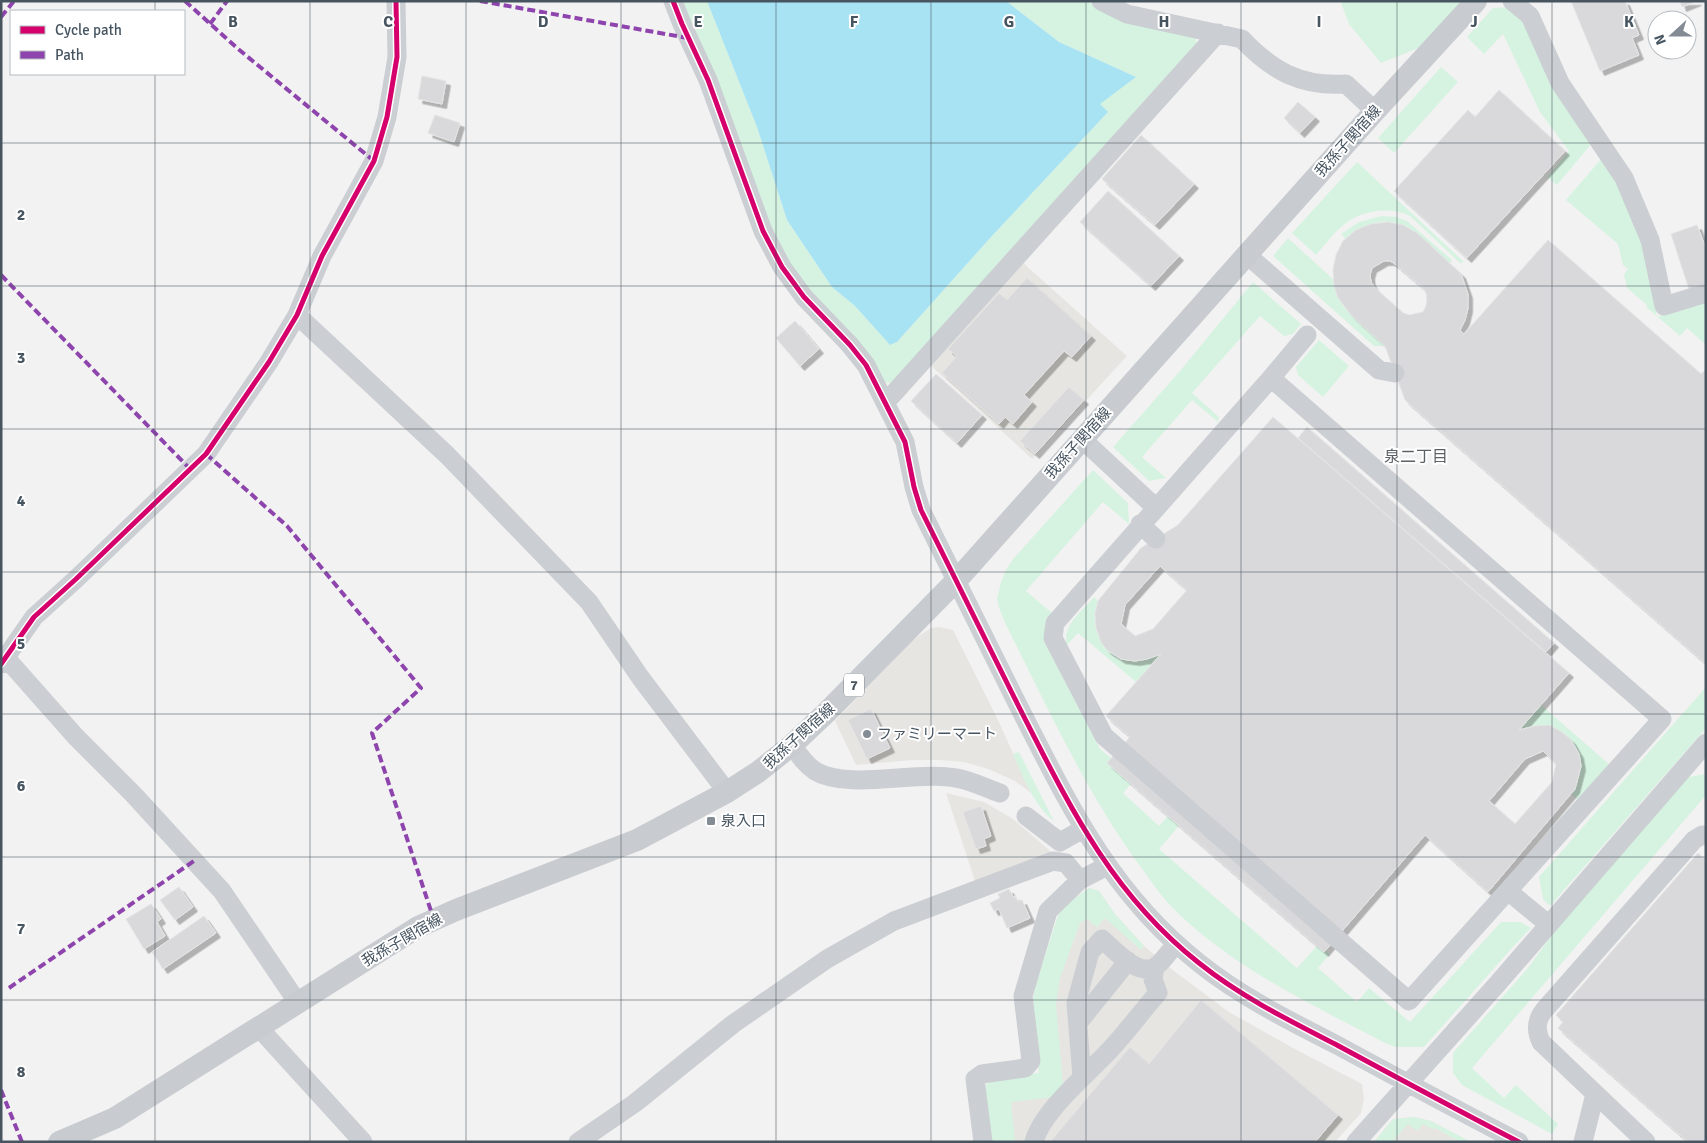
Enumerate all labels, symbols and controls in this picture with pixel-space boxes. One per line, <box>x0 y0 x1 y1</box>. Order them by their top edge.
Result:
legend <box>10 10 185 75</box>
north arrow <box>1647 10 1697 60</box>
text: B <box>228 12 238 32</box>
text: C <box>383 12 393 32</box>
text: D <box>538 12 549 32</box>
text: E <box>693 12 703 32</box>
text: F <box>850 12 859 32</box>
text: G <box>1004 12 1014 32</box>
text: H <box>1159 12 1169 32</box>
text: I <box>1316 12 1322 32</box>
text: J <box>1470 12 1478 32</box>
text: K <box>1624 12 1634 32</box>
text: Cycle path <box>55 21 122 39</box>
text: N <box>1651 32 1670 47</box>
text: Path <box>55 46 84 64</box>
street label: 我孫子関宿線 <box>1311 102 1385 180</box>
text: 2 <box>17 205 25 225</box>
text: 3 <box>17 348 25 368</box>
street label: 我孫子関宿線 <box>1041 404 1115 482</box>
district label: 泉二丁目 <box>1384 447 1448 467</box>
text: 4 <box>17 491 26 511</box>
text: 5 <box>17 634 25 654</box>
road number: 7 <box>844 674 864 696</box>
street label: 我孫子関宿線 <box>760 699 838 773</box>
place label: ファミリーマート <box>877 725 997 743</box>
marker: ファミリーマート <box>861 728 873 740</box>
text: 6 <box>17 776 26 796</box>
place label: 泉入口 <box>721 812 766 830</box>
marker: 泉入口 <box>705 815 717 827</box>
street label: 我孫子関宿線 <box>359 910 445 970</box>
text: 7 <box>17 919 26 939</box>
text: 8 <box>17 1062 26 1082</box>

